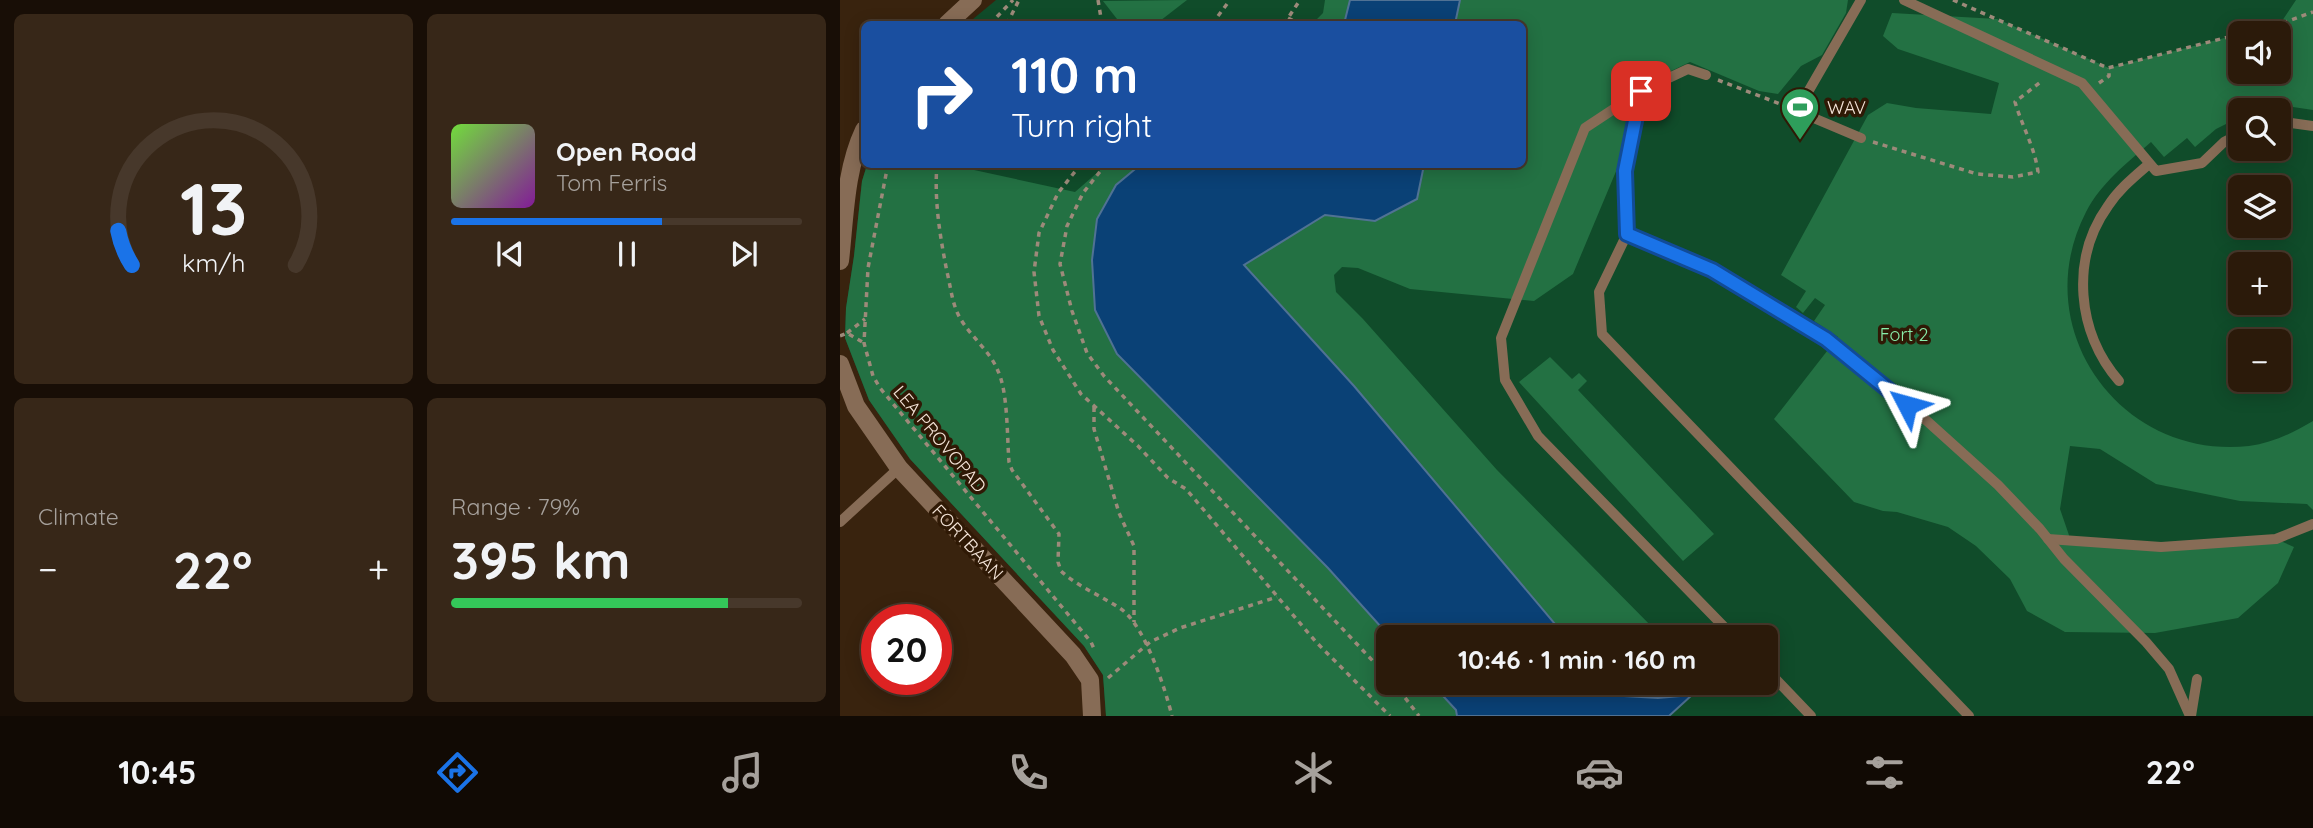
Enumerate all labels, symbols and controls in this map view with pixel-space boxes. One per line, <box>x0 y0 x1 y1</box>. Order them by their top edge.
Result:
map controls <box>2228 21 2291 392</box>
button: sound <box>2228 21 2291 84</box>
text: 110 m <box>1011 44 1138 105</box>
icon: right <box>896 49 987 140</box>
pin <box>1611 61 1671 121</box>
icon: arrive <box>1622 72 1660 110</box>
sports icon: WAV <box>1779 86 1821 141</box>
place label: WAV <box>1827 96 1866 119</box>
button: search <box>2228 98 2291 161</box>
text: Turn right <box>1011 105 1152 145</box>
text: Open Road <box>556 135 697 168</box>
text: 13 <box>180 162 247 253</box>
text: Tom Ferris <box>556 168 667 197</box>
button: layers <box>2228 175 2291 238</box>
icon: previous <box>491 235 529 273</box>
icon: pause <box>608 235 646 273</box>
icon: next <box>725 235 763 273</box>
text: km/h <box>182 247 245 278</box>
button: + <box>2228 252 2291 315</box>
park label: Fort 2 <box>1880 323 1928 346</box>
button: − <box>2228 329 2291 392</box>
position arrow <box>1870 368 1944 442</box>
street label: LEA PROVOPAD <box>889 381 991 497</box>
text: Range · 79% <box>451 492 580 521</box>
street label: FORTBAAN <box>927 500 1009 584</box>
text: Climate <box>38 502 119 531</box>
text: 395 km <box>451 527 631 592</box>
text: 22° <box>173 537 252 602</box>
text: − <box>38 545 58 593</box>
text: + <box>368 545 389 593</box>
speed limit sign: 20 <box>861 604 952 695</box>
text: 10:46 · 1 min · 160 m <box>1458 643 1696 676</box>
icon: directions <box>433 748 482 797</box>
icon: music <box>718 748 767 797</box>
icon: phone <box>1004 748 1053 797</box>
icon: climate <box>1289 748 1338 797</box>
icon: car <box>1575 748 1624 797</box>
icon: filters <box>1860 748 1909 797</box>
text: 10:45 <box>118 752 196 792</box>
text: 22° <box>2146 752 2195 792</box>

